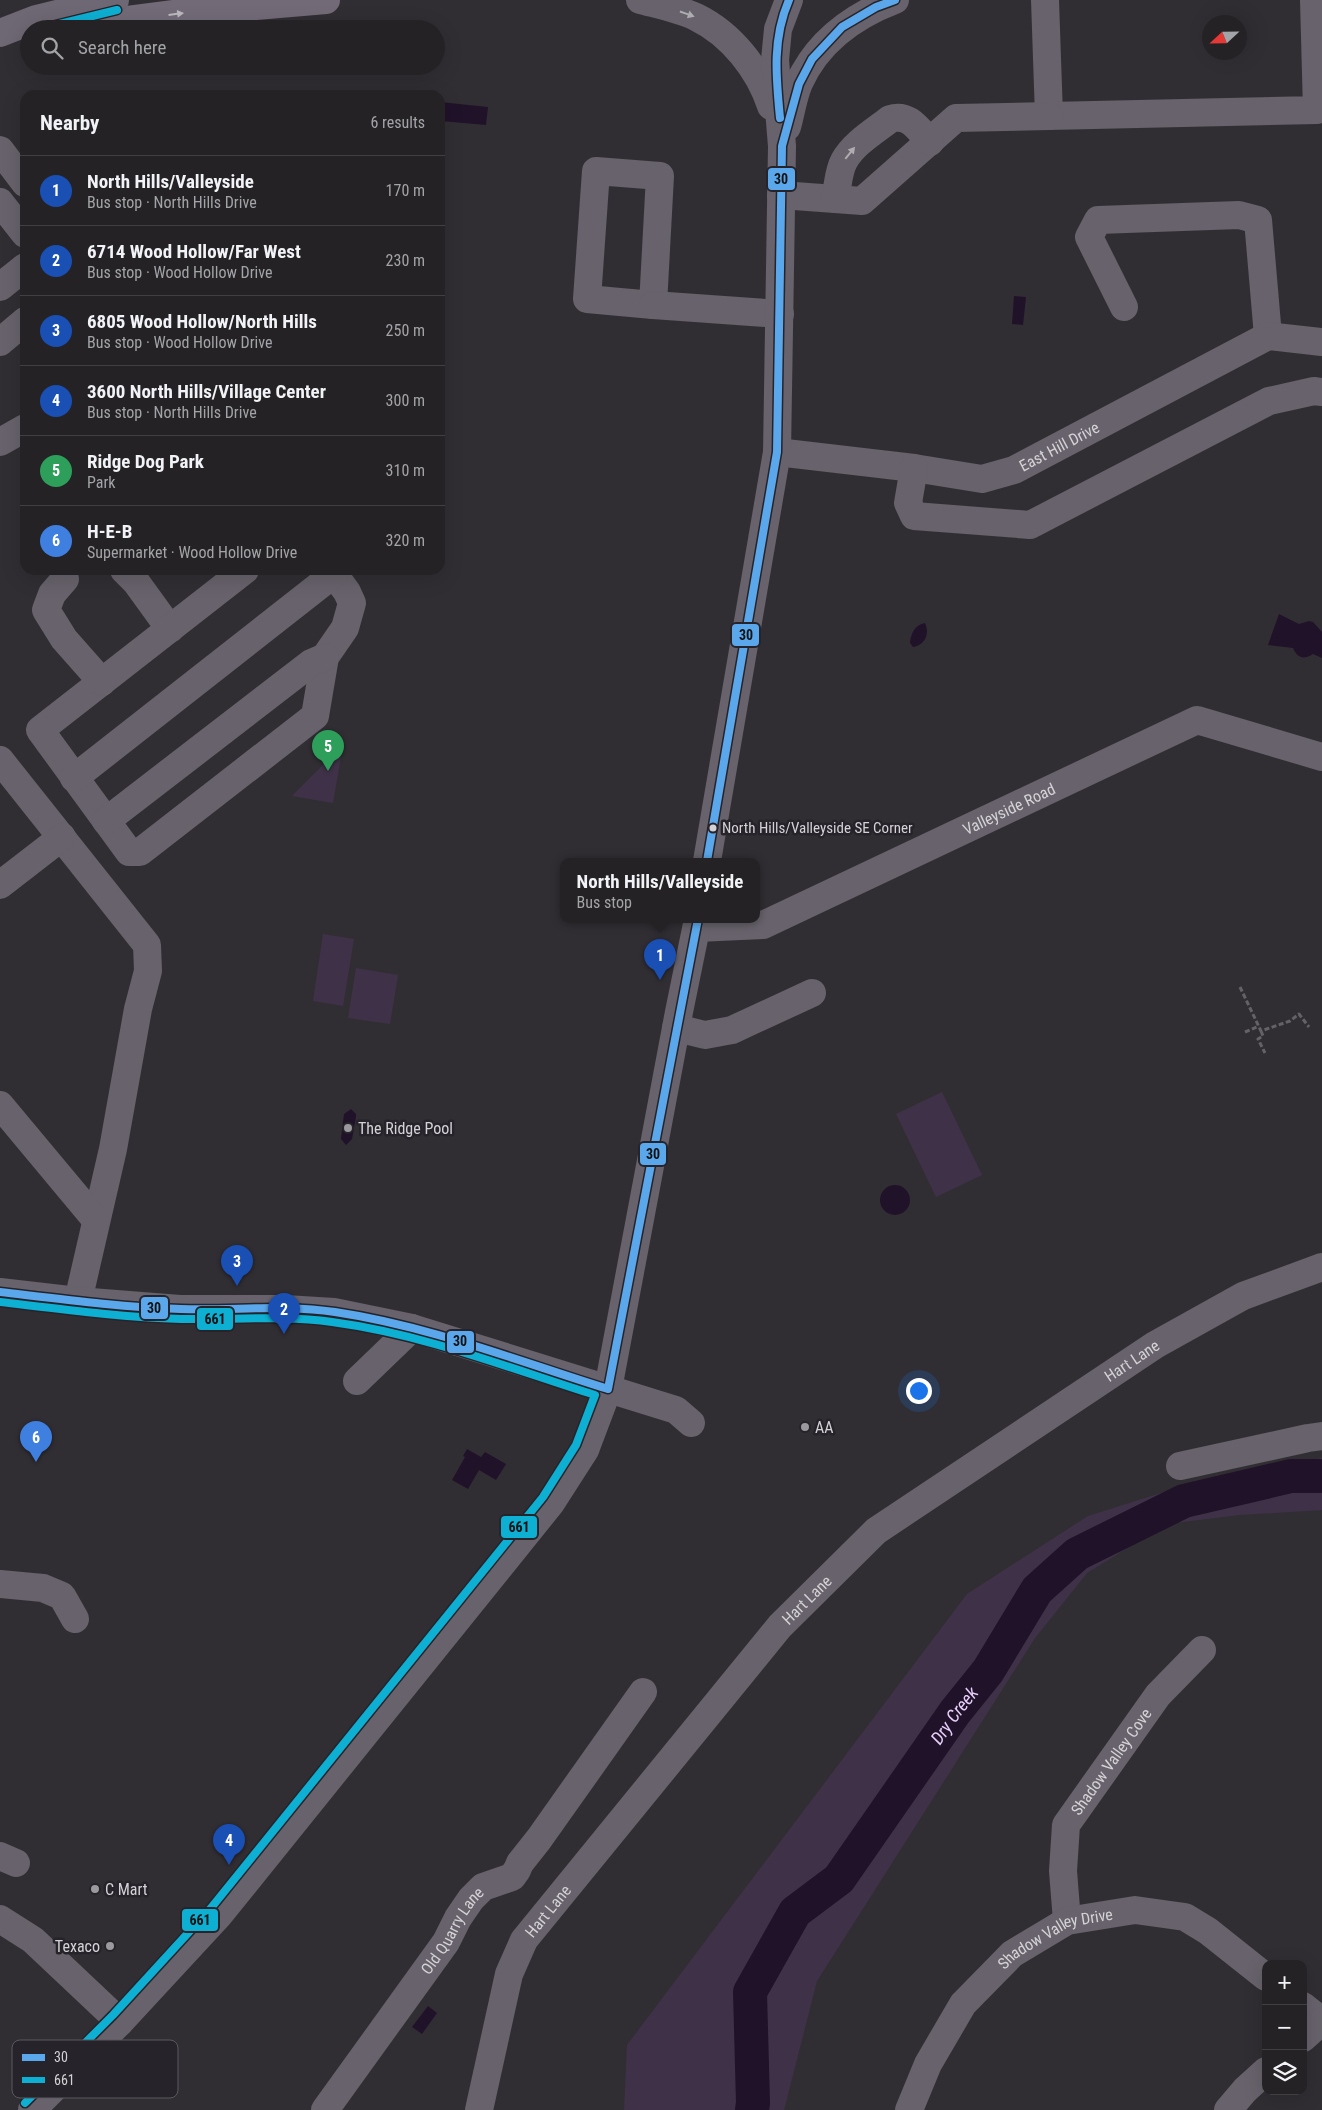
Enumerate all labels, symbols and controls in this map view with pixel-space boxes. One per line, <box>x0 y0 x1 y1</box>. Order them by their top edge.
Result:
one-way arrow <box>168 9 184 17</box>
one-way arrow <box>680 10 695 18</box>
north arrow <box>1202 15 1247 60</box>
search box <box>20 20 445 75</box>
icon: search <box>38 34 66 62</box>
text: Search here <box>78 36 166 59</box>
text: Nearby <box>40 111 99 135</box>
text: 6 results <box>370 113 425 132</box>
one-way arrow <box>844 147 855 160</box>
line badge: 30 <box>767 167 796 191</box>
text: North Hills/Valleyside <box>87 170 254 193</box>
text: 30 <box>774 171 788 187</box>
text: 1 <box>52 181 60 200</box>
text: 170 m <box>386 181 425 200</box>
text: Bus stop · North Hills Drive <box>87 193 257 212</box>
text: 6714 Wood Hollow/Far West <box>87 240 301 263</box>
text: 2 <box>52 251 60 270</box>
text: 230 m <box>386 251 425 270</box>
text: Bus stop · Wood Hollow Drive <box>87 263 272 282</box>
text: 6805 Wood Hollow/North Hills <box>87 310 317 333</box>
text: 3 <box>52 321 60 340</box>
text: 250 m <box>386 321 425 340</box>
text: Bus stop · Wood Hollow Drive <box>87 333 272 352</box>
text: 3600 North Hills/Village Center <box>87 380 326 403</box>
text: 4 <box>52 391 60 410</box>
text: 300 m <box>386 391 425 410</box>
text: Bus stop · North Hills Drive <box>87 403 257 422</box>
street label: East Hill Drive <box>1016 417 1102 475</box>
text: Ridge Dog Park <box>87 450 204 473</box>
text: 5 <box>52 461 60 480</box>
text: 310 m <box>386 461 425 480</box>
text: Park <box>87 473 116 492</box>
text: H-E-B <box>87 520 132 543</box>
text: 6 <box>52 531 60 550</box>
text: 320 m <box>386 531 425 550</box>
text: Supermarket · Wood Hollow Drive <box>87 543 297 562</box>
line badge: 30 <box>731 623 760 647</box>
text: 30 <box>739 627 753 643</box>
pin: 5 <box>312 730 344 771</box>
street label: Valleyside Road <box>960 779 1058 839</box>
place label: North Hills/Valleyside SE Corner <box>722 819 913 837</box>
marker: North Hills/Valleyside SE Corner <box>708 823 718 833</box>
popup <box>560 858 760 923</box>
text: North Hills/Valleyside <box>577 870 743 893</box>
text: Bus stop <box>577 893 632 912</box>
pin: 1 <box>644 939 676 980</box>
place label: The Ridge Pool <box>358 1119 453 1138</box>
marker: The Ridge Pool <box>342 1122 354 1134</box>
line badge: 30 <box>639 1142 667 1166</box>
text: 30 <box>646 1146 660 1162</box>
pin: 3 <box>221 1245 253 1286</box>
pin: 2 <box>268 1293 300 1334</box>
line badge: 30 <box>140 1296 169 1320</box>
text: 30 <box>147 1300 161 1316</box>
line badge: 661 <box>196 1307 234 1331</box>
text: 661 <box>204 1311 226 1327</box>
line badge: 30 <box>446 1330 475 1354</box>
text: 30 <box>453 1333 467 1349</box>
street label: Hart Lane <box>1101 1335 1163 1386</box>
your location <box>906 1378 932 1404</box>
place label: AA <box>815 1418 833 1437</box>
pin: 6 <box>20 1421 52 1462</box>
marker: AA <box>799 1421 811 1433</box>
line badge: 661 <box>500 1515 538 1539</box>
text: 661 <box>508 1519 530 1535</box>
street label: Hart Lane <box>778 1571 835 1628</box>
water label: Dry Creek <box>926 1681 983 1748</box>
street label: Shadow Valley Cove <box>1067 1704 1155 1819</box>
pin: 4 <box>213 1824 245 1865</box>
place label: C Mart <box>105 1880 148 1899</box>
street label: Hart Lane <box>521 1881 575 1941</box>
marker: C Mart <box>89 1883 101 1895</box>
street label: Old Quarry Lane <box>416 1883 487 1978</box>
street label: Shadow Valley Drive <box>993 1904 1114 1973</box>
line badge: 661 <box>181 1908 219 1932</box>
text: 661 <box>189 1912 211 1928</box>
place label: Texaco <box>55 1937 100 1956</box>
marker: Texaco <box>104 1940 116 1952</box>
map controls <box>1262 1960 1307 2095</box>
button: + <box>1262 1960 1307 2005</box>
button: − <box>1262 2005 1307 2050</box>
legend <box>12 2040 178 2098</box>
text: 30 <box>54 2049 68 2065</box>
button: layers <box>1262 2050 1307 2095</box>
text: 661 <box>54 2072 75 2088</box>

